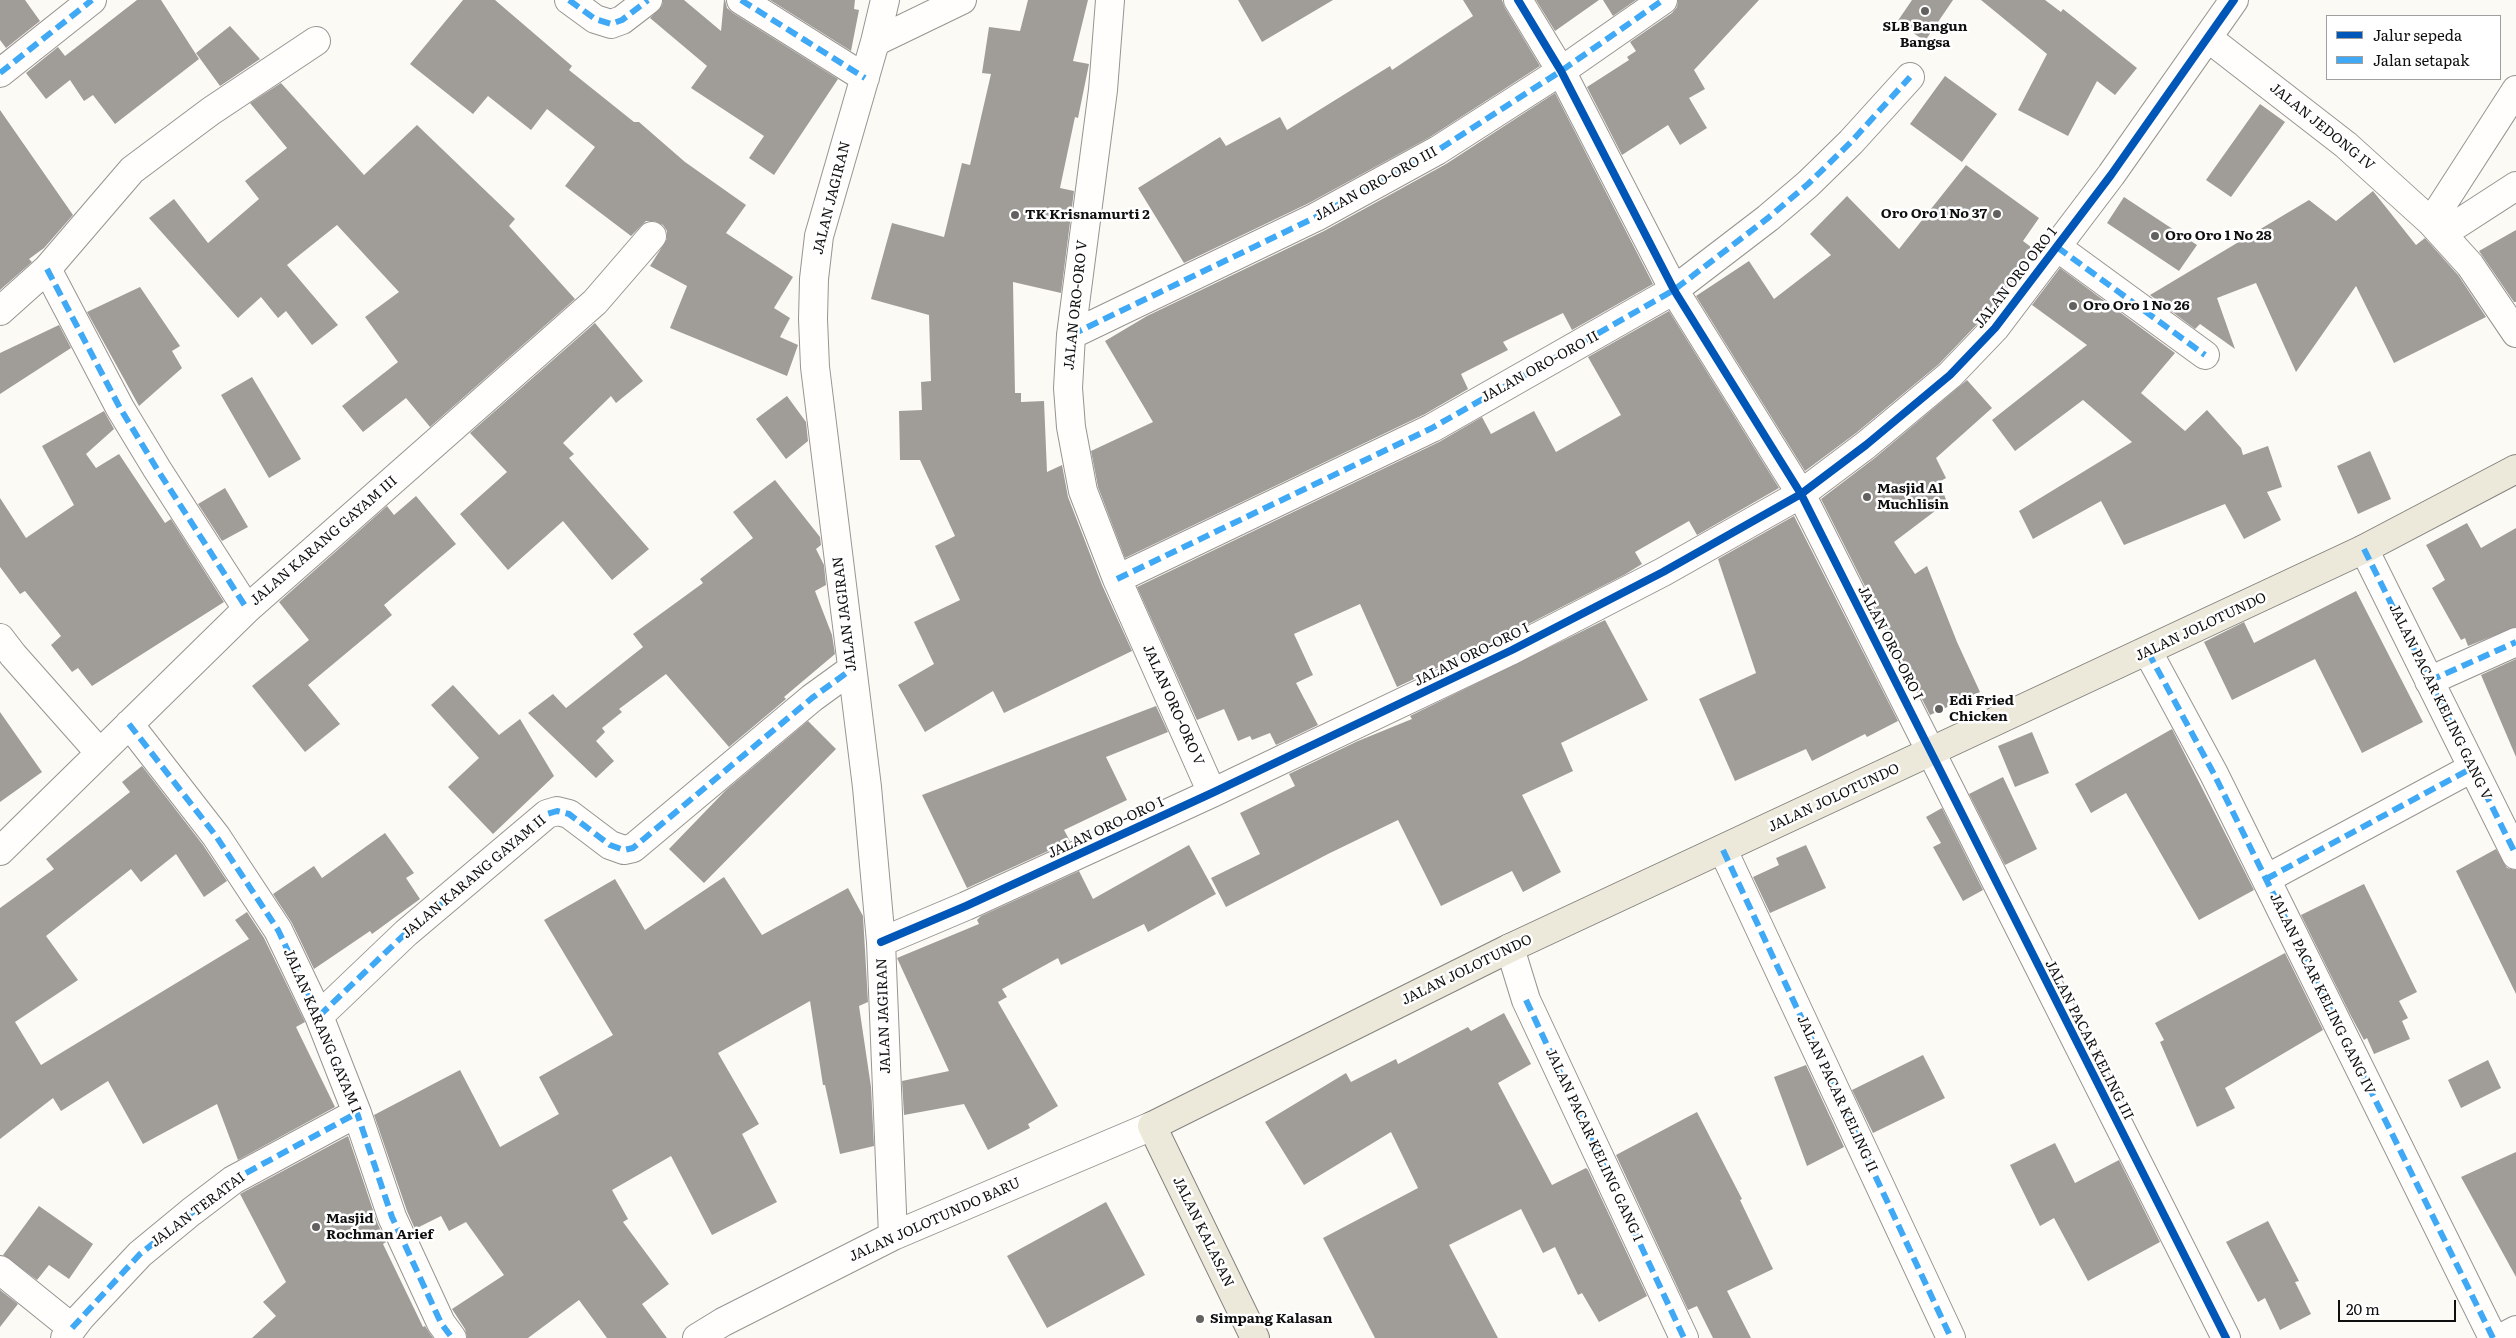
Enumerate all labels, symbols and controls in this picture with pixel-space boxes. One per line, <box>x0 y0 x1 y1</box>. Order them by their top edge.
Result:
marker: SLB Bangun Bangsa <box>1919 5 1931 17</box>
legend <box>2326 15 2501 80</box>
place label: SLB Bangun Bangsa <box>1882 19 1968 52</box>
text: Jalur sepeda <box>2373 23 2462 46</box>
text: Jalan setapak <box>2373 48 2469 71</box>
street label: JALAN JEDONG IV <box>2266 80 2378 174</box>
street label: JALAN JAGIRAN <box>810 140 854 256</box>
street label: JALAN ORO-ORO III <box>1312 143 1440 225</box>
place label: Oro Oro 1 No 37 <box>1881 206 1987 222</box>
place label: TK Krisnamurti 2 <box>1025 207 1150 223</box>
marker: Oro Oro 1 No 37 <box>1991 208 2003 220</box>
marker: TK Krisnamurti 2 <box>1009 209 1021 221</box>
street label: JALAN ORO ORO 1 <box>1971 224 2061 332</box>
place label: Oro Oro 1 No 28 <box>2165 228 2272 244</box>
marker: Oro Oro 1 No 28 <box>2149 230 2161 242</box>
street label: JALAN ORO-ORO V <box>1061 239 1091 371</box>
place label: Oro Oro 1 No 26 <box>2083 298 2190 314</box>
marker: Oro Oro 1 No 26 <box>2067 300 2079 312</box>
street label: JALAN ORO-ORO II <box>1478 328 1602 406</box>
street label: JALAN KARANG GAYAM III <box>247 473 401 609</box>
place label: Masjid Al Muchlisin <box>1877 481 1949 514</box>
marker: Masjid Al Muchlisin <box>1861 491 1873 503</box>
street label: JALAN JAGIRAN <box>830 555 860 673</box>
street label: JALAN ORO-ORO I <box>1854 583 1926 703</box>
street label: JALAN JOLOTUNDO <box>2133 589 2269 665</box>
street label: JALAN PACAR KELING GANG V <box>2385 601 2495 803</box>
street label: JALAN ORO-ORO I <box>1412 620 1532 690</box>
street label: JALAN ORO-ORO V <box>1139 642 1207 768</box>
place label: Edi Fried Chicken <box>1949 693 2014 726</box>
marker: Edi Fried Chicken <box>1933 703 1945 715</box>
street label: JALAN JOLOTUNDO <box>1766 760 1902 836</box>
street label: JALAN ORO-ORO I <box>1045 794 1167 862</box>
street label: JALAN KARANG GAYAM II <box>398 812 550 942</box>
street label: JALAN PACAR KELING GANG IV <box>2266 891 2378 1097</box>
street label: JALAN JOLOTUNDO <box>1399 931 1535 1009</box>
street label: JALAN KARANG GAYAM I <box>280 946 364 1116</box>
street label: JALAN PACAR KELING III <box>2041 957 2137 1123</box>
street label: JALAN JAGIRAN <box>874 958 894 1074</box>
street label: JALAN PACAR KELING II <box>1793 1013 1881 1175</box>
street label: JALAN PACAR KELING GANG I <box>1542 1046 1646 1244</box>
street label: JALAN TERATAI <box>147 1169 249 1251</box>
street label: JALAN KALASAN <box>1169 1174 1237 1290</box>
street label: JALAN JOLOTUNDO BARU <box>847 1175 1023 1265</box>
place label: Masjid Rochman Arief <box>326 1211 433 1244</box>
marker: Masjid Rochman Arief <box>310 1221 322 1233</box>
scale bar <box>2341 1290 2458 1322</box>
text: 20 m <box>2346 1297 2380 1320</box>
place label: Simpang Kalasan <box>1210 1311 1332 1327</box>
marker: Simpang Kalasan <box>1194 1313 1206 1325</box>

